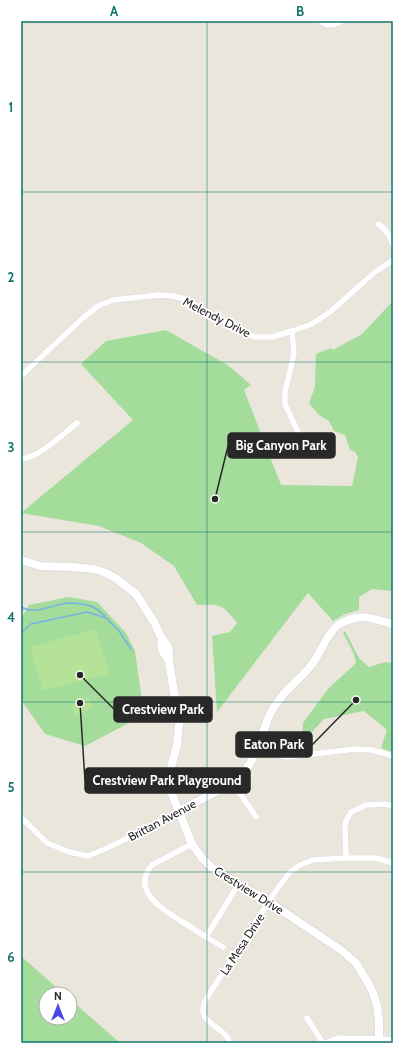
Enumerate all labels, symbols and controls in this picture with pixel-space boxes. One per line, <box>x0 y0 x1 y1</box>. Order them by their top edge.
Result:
text: A <box>110 3 119 19</box>
text: B <box>296 3 304 19</box>
text: 1 <box>9 99 13 115</box>
text: 2 <box>8 269 15 285</box>
street label: Melendy Drive <box>181 294 253 340</box>
callout: Big Canyon Park <box>228 433 335 458</box>
text: Big Canyon Park <box>236 437 327 453</box>
text: 3 <box>7 439 15 455</box>
text: 4 <box>7 609 15 625</box>
callout: Crestview Park <box>114 697 212 722</box>
text: Crestview Park <box>122 701 205 717</box>
callout: Eaton Park <box>236 732 312 757</box>
text: Eaton Park <box>244 736 305 752</box>
callout: Crestview Park Playground <box>85 768 250 793</box>
text: Crestview Park Playground <box>92 772 242 788</box>
text: 5 <box>8 779 15 795</box>
street label: Brittan Avenue <box>125 796 199 844</box>
street label: Crestview Drive <box>212 863 286 917</box>
street label: La Mesa Drive <box>216 910 268 978</box>
text: 6 <box>7 949 15 965</box>
north arrow <box>38 986 78 1026</box>
text: N <box>54 989 62 1003</box>

